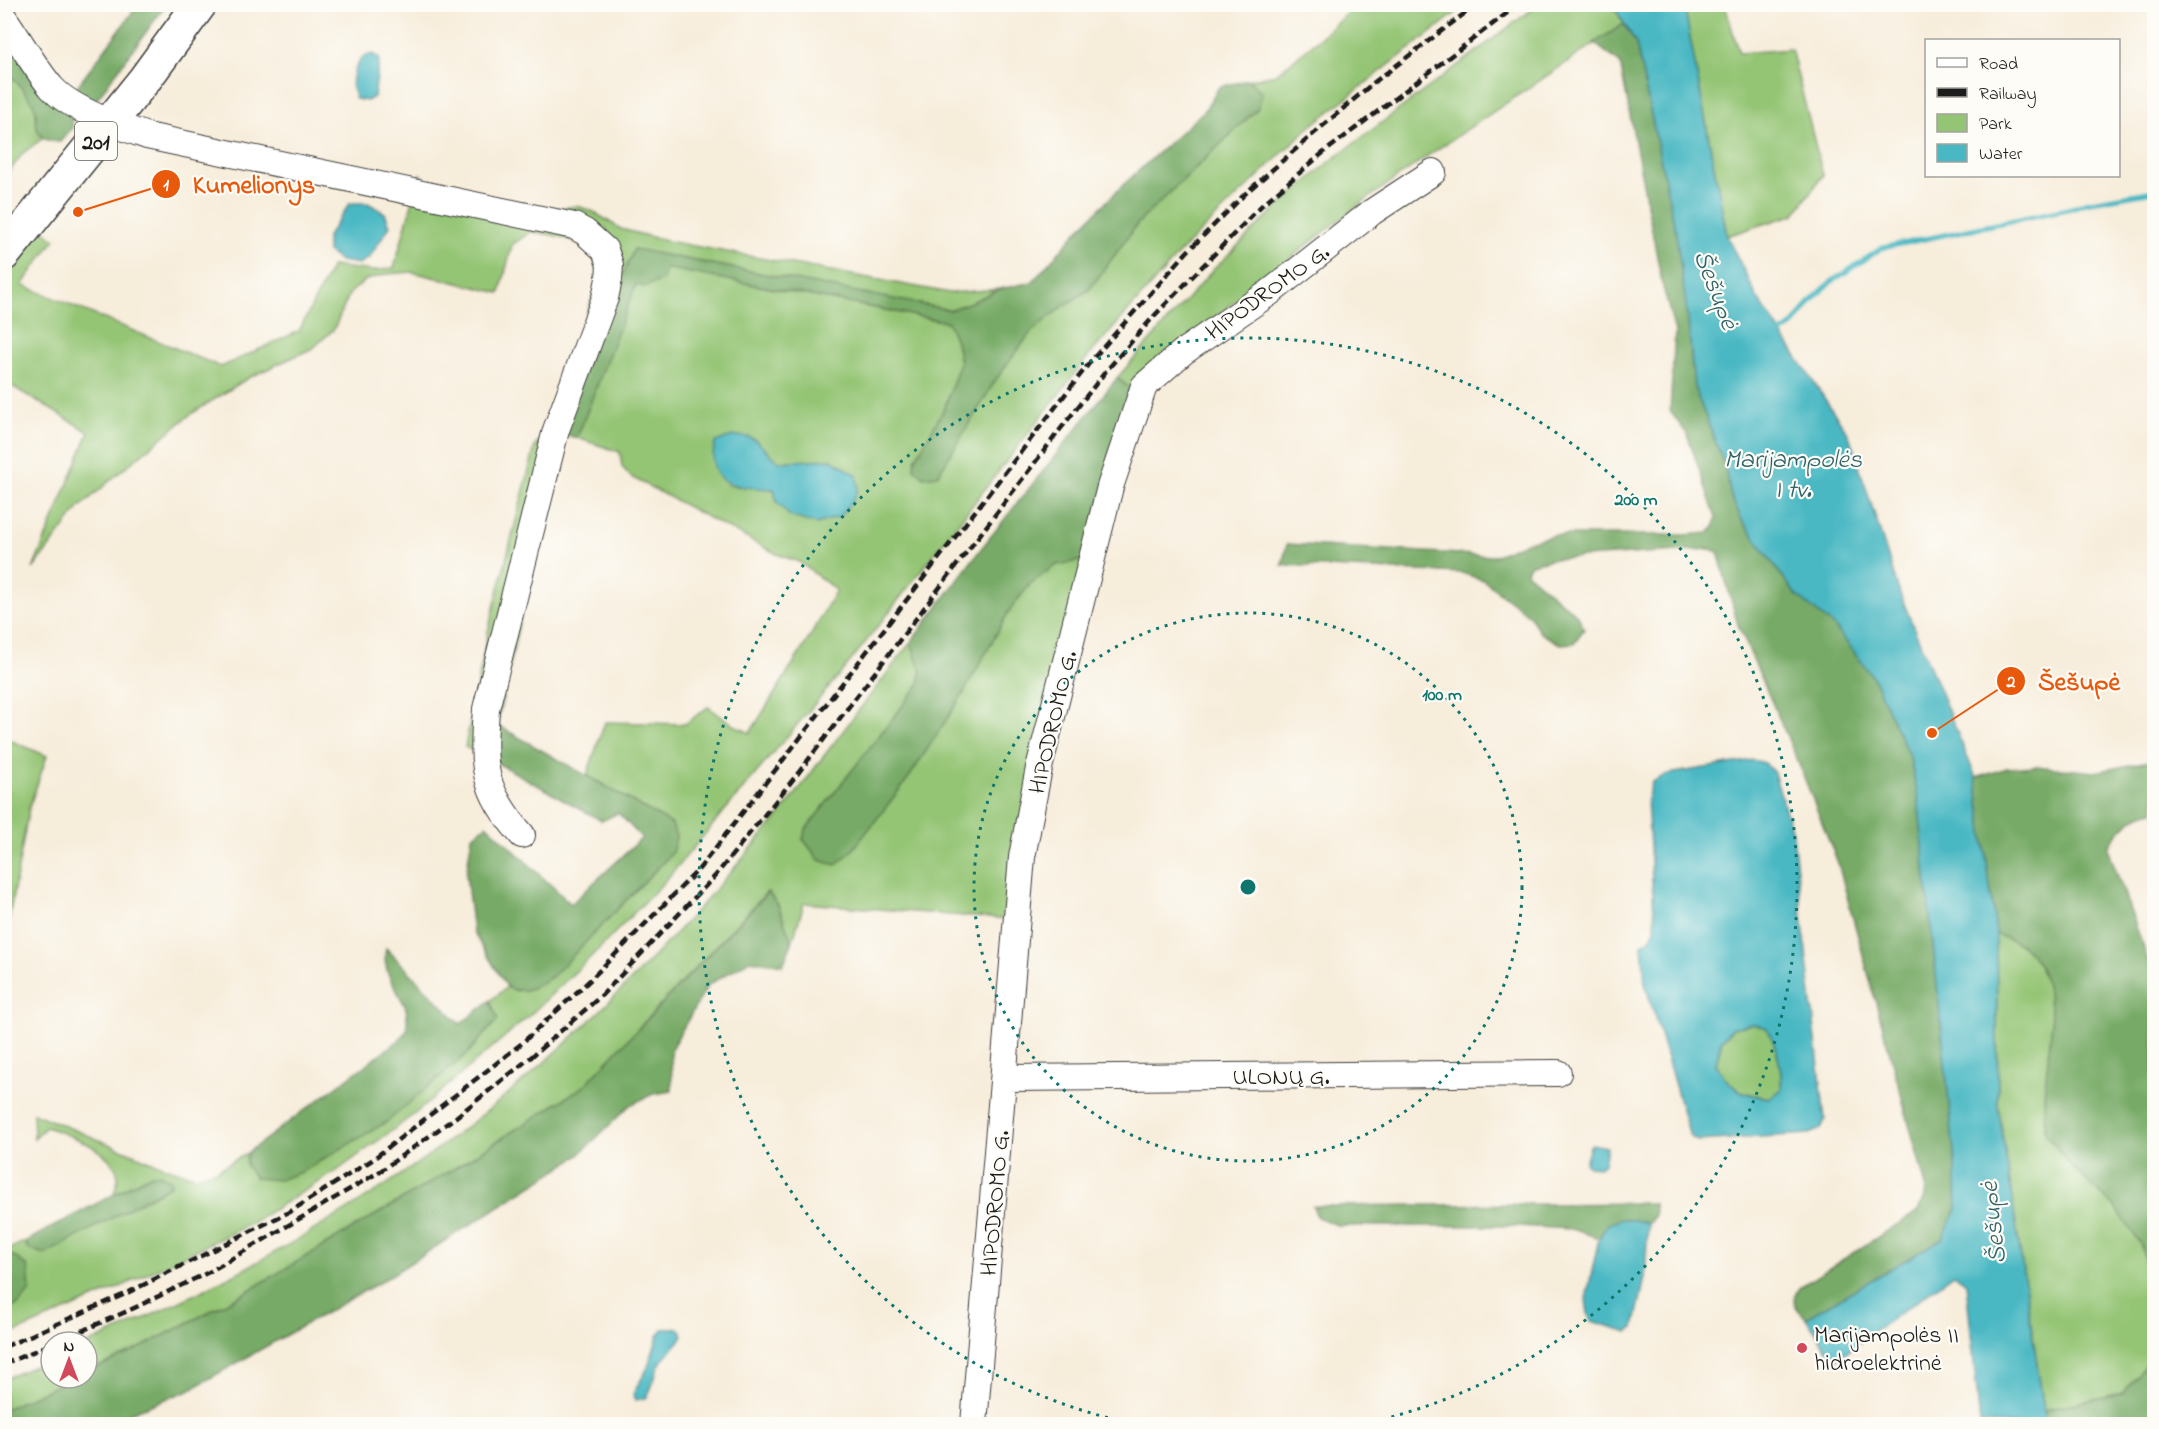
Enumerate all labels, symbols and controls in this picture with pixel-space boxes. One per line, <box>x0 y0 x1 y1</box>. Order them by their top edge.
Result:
legend <box>1925 39 2120 177</box>
text: Road <box>1979 52 2018 78</box>
text: Railway <box>1979 82 2036 108</box>
text: Park <box>1979 112 2012 138</box>
road number: 201 <box>75 122 117 160</box>
text: Water <box>1979 142 2023 168</box>
callout: Kumelionys <box>151 162 327 206</box>
text: Kumelionys <box>193 168 315 206</box>
text: 1 <box>163 173 169 199</box>
street label: HIPODROMO G. <box>1199 236 1338 350</box>
water label: Šešupė <box>1682 245 1747 336</box>
water label: Marijampolės I tv. <box>1724 442 1863 510</box>
text: 200 m <box>1614 488 1658 514</box>
street label: HIPODROMO G. <box>1021 647 1088 798</box>
callout: Šešupė <box>1996 659 2132 703</box>
text: Šešupė <box>2038 665 2121 703</box>
text: 2 <box>2006 670 2016 696</box>
text: 100 m <box>1422 683 1462 709</box>
centre of rings <box>1238 877 1258 897</box>
street label: ULONŲ G. <box>1232 1061 1330 1096</box>
street label: HIPODROMO G. <box>973 1129 1020 1278</box>
water label: Šešupė <box>1972 1179 2018 1266</box>
place label: Marijampolės II hidroelektrinė <box>1814 1319 1959 1382</box>
north arrow <box>39 1330 99 1390</box>
text: N <box>64 1335 75 1359</box>
marker: Marijampolės II hidroelektrinė <box>1795 1341 1809 1355</box>

